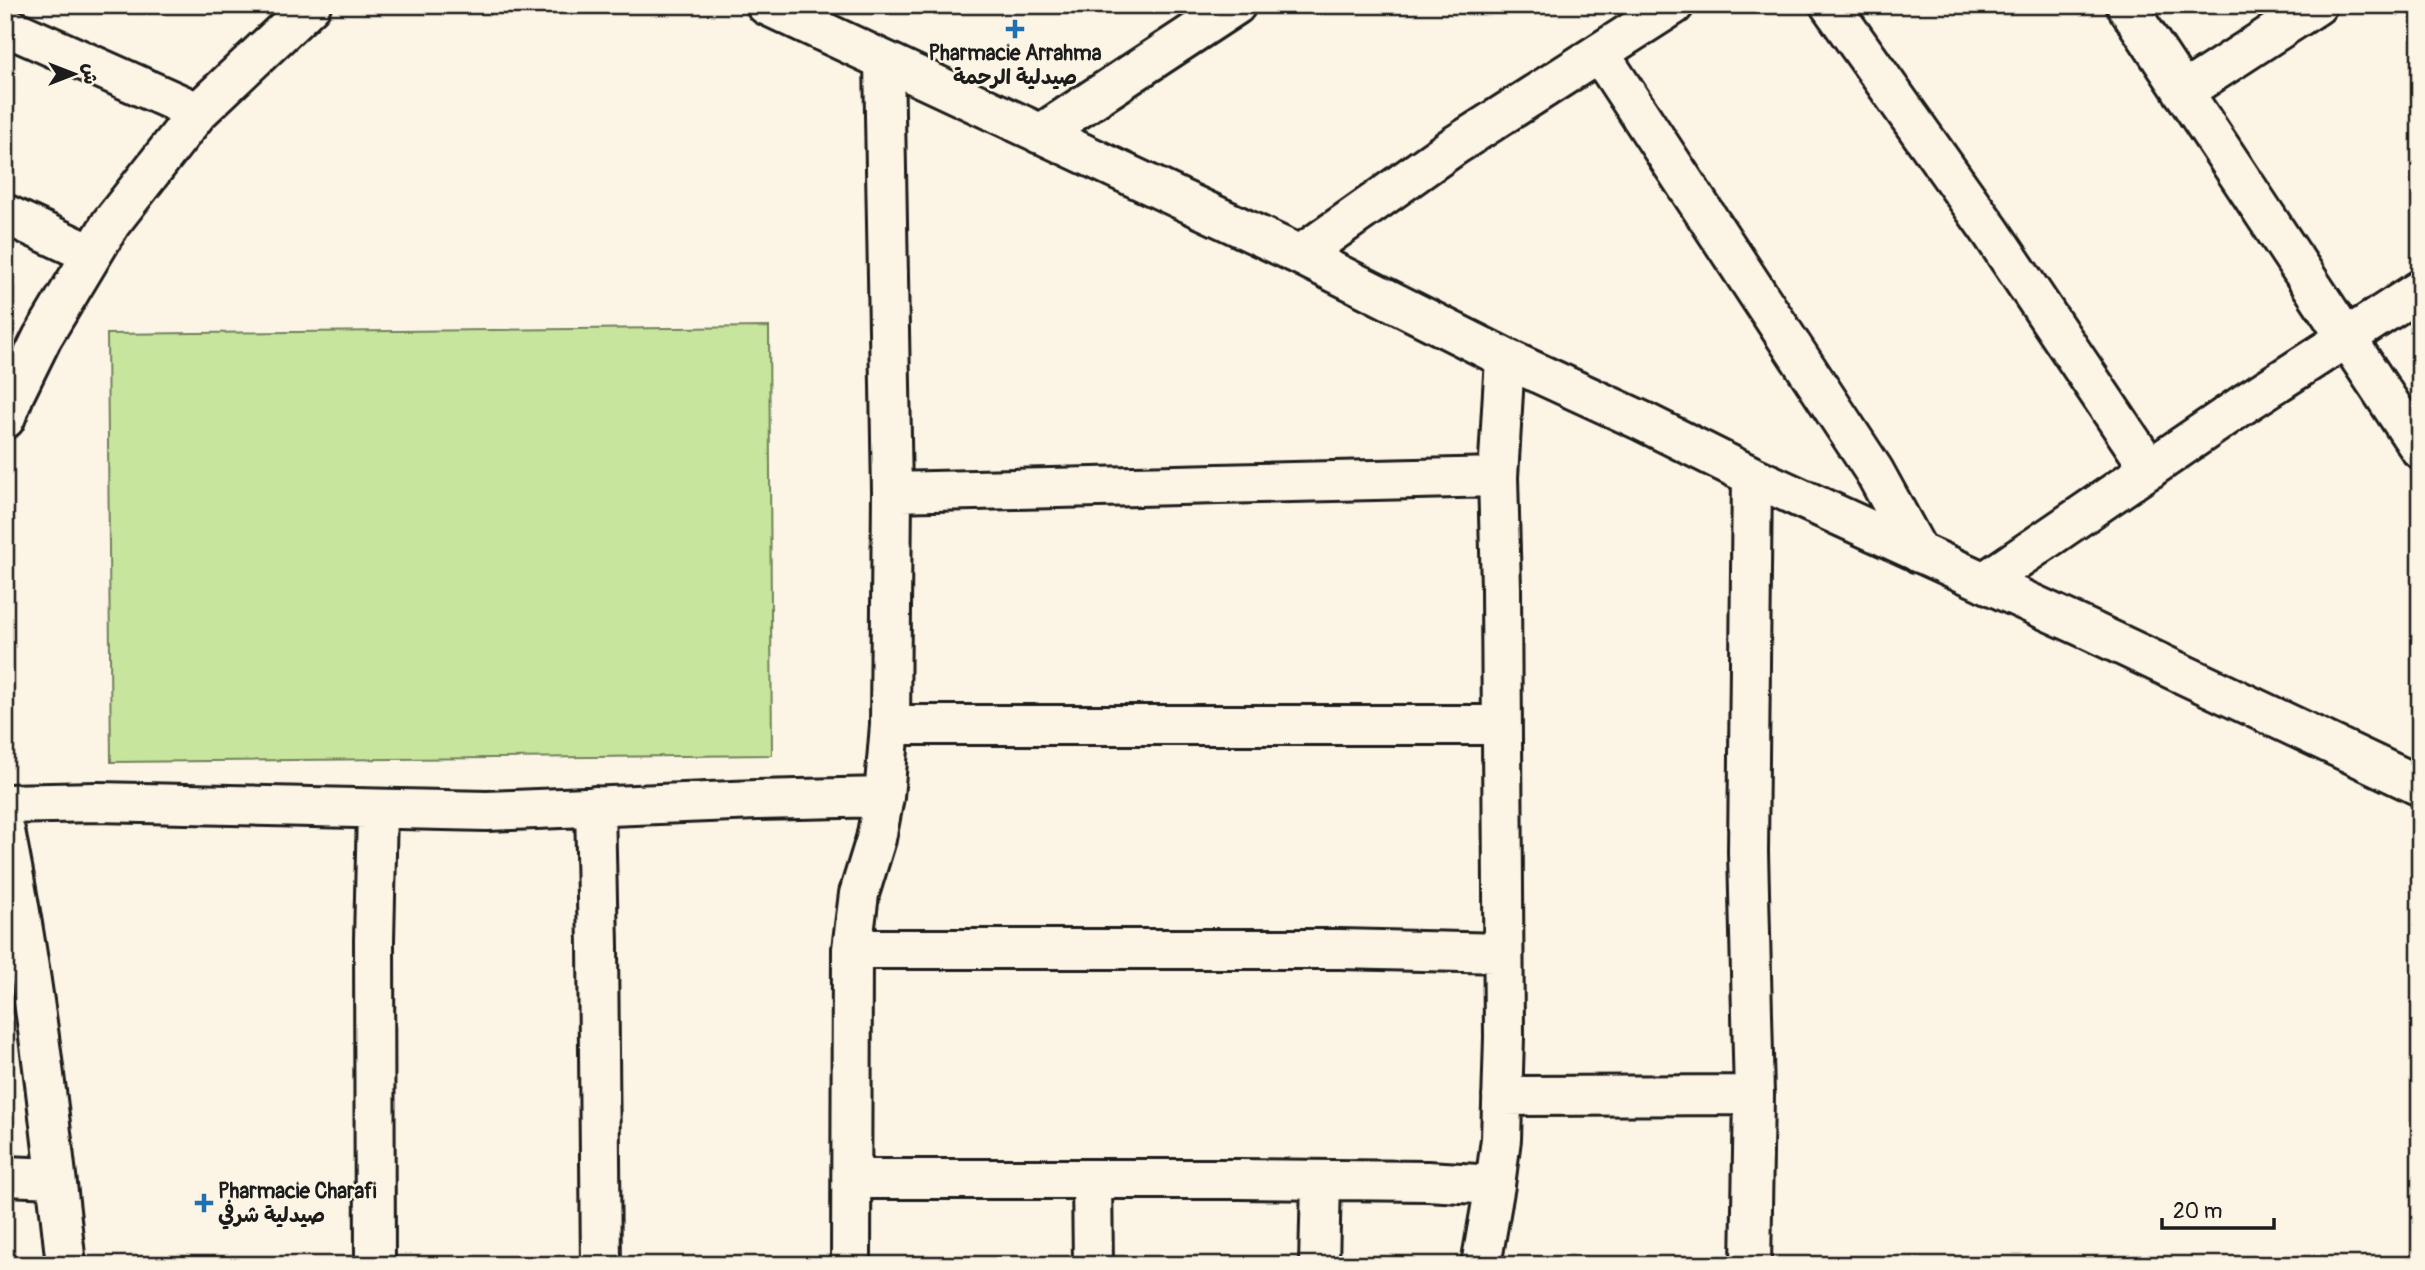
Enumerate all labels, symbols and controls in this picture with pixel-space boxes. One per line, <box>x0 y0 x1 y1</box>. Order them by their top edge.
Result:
marker: Pharmacie Arrahma صيدلية الرحمة <box>1007 21 1023 37</box>
north arrow <box>38 38 108 108</box>
place label: Pharmacie Arrahma صيدلية الرحمة <box>928 40 1102 91</box>
text: ش <box>78 64 102 85</box>
place label: Pharmacie Charafi صيدلية شرفي <box>218 1178 377 1230</box>
scale bar <box>2162 1186 2274 1230</box>
marker: Pharmacie Charafi صيدلية شرفي <box>196 1195 212 1211</box>
text: 20 m <box>2173 1198 2222 1225</box>

